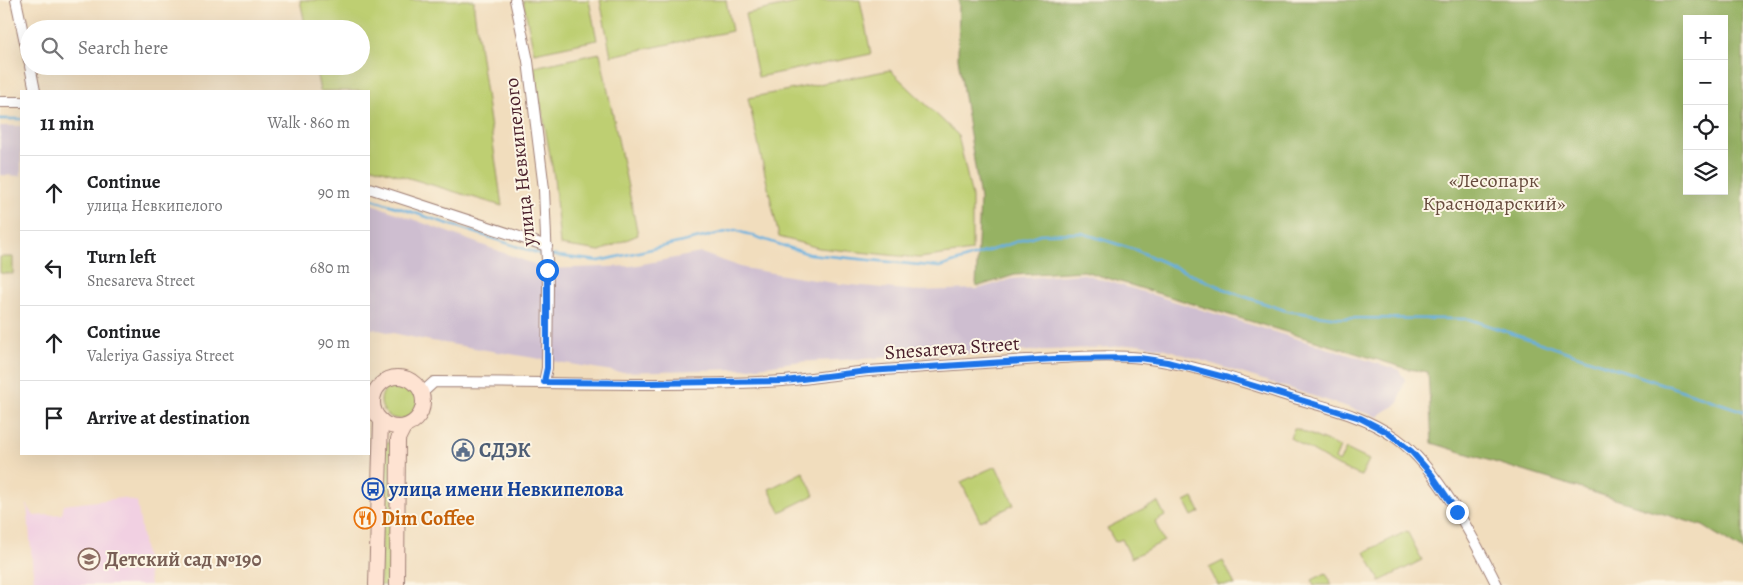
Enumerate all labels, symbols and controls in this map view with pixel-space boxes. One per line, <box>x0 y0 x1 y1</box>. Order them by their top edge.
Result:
map controls <box>1683 15 1728 195</box>
button: + <box>1683 15 1728 60</box>
search box <box>20 20 370 75</box>
icon: search <box>38 34 66 62</box>
text: Search here <box>78 35 168 61</box>
button: − <box>1683 60 1728 105</box>
street label: улица Невкипелого <box>498 76 542 249</box>
button: locate <box>1683 105 1728 150</box>
text: 11 min <box>40 109 94 137</box>
text: Walk · 860 m <box>267 112 350 134</box>
button: layers <box>1683 150 1728 195</box>
park label: «Лесопарк Краснодарский» <box>1422 167 1566 217</box>
text: Continue <box>87 169 161 195</box>
icon: ahead <box>40 179 68 207</box>
text: 90 m <box>318 182 350 204</box>
text: улица Невкипелого <box>87 195 223 217</box>
text: Turn left <box>87 244 156 270</box>
icon: left <box>40 254 68 282</box>
text: 680 m <box>310 257 350 279</box>
route start <box>536 259 559 282</box>
text: Snesareva Street <box>87 270 195 292</box>
text: Continue <box>87 319 161 345</box>
icon: ahead <box>40 329 68 357</box>
street label: Snesareva Street <box>884 330 1021 366</box>
text: 90 m <box>318 332 350 354</box>
text: Valeriya Gassiya Street <box>87 345 234 367</box>
icon: arrive <box>40 404 68 432</box>
text: Arrive at destination <box>87 405 250 431</box>
place label: СДЭК <box>479 437 531 464</box>
public building icon: СДЭК <box>451 438 475 462</box>
place label: улица имени Невкипелова <box>388 476 624 503</box>
bus stop icon: улица имени Невкипелова <box>361 477 385 501</box>
route end <box>1446 501 1469 524</box>
place label: Dim Coffee <box>381 505 475 532</box>
restaurant icon: Dim Coffee <box>353 506 377 530</box>
place label: Детский сад №190 <box>105 546 261 573</box>
school or university icon: Детский сад №190 <box>77 547 101 571</box>

